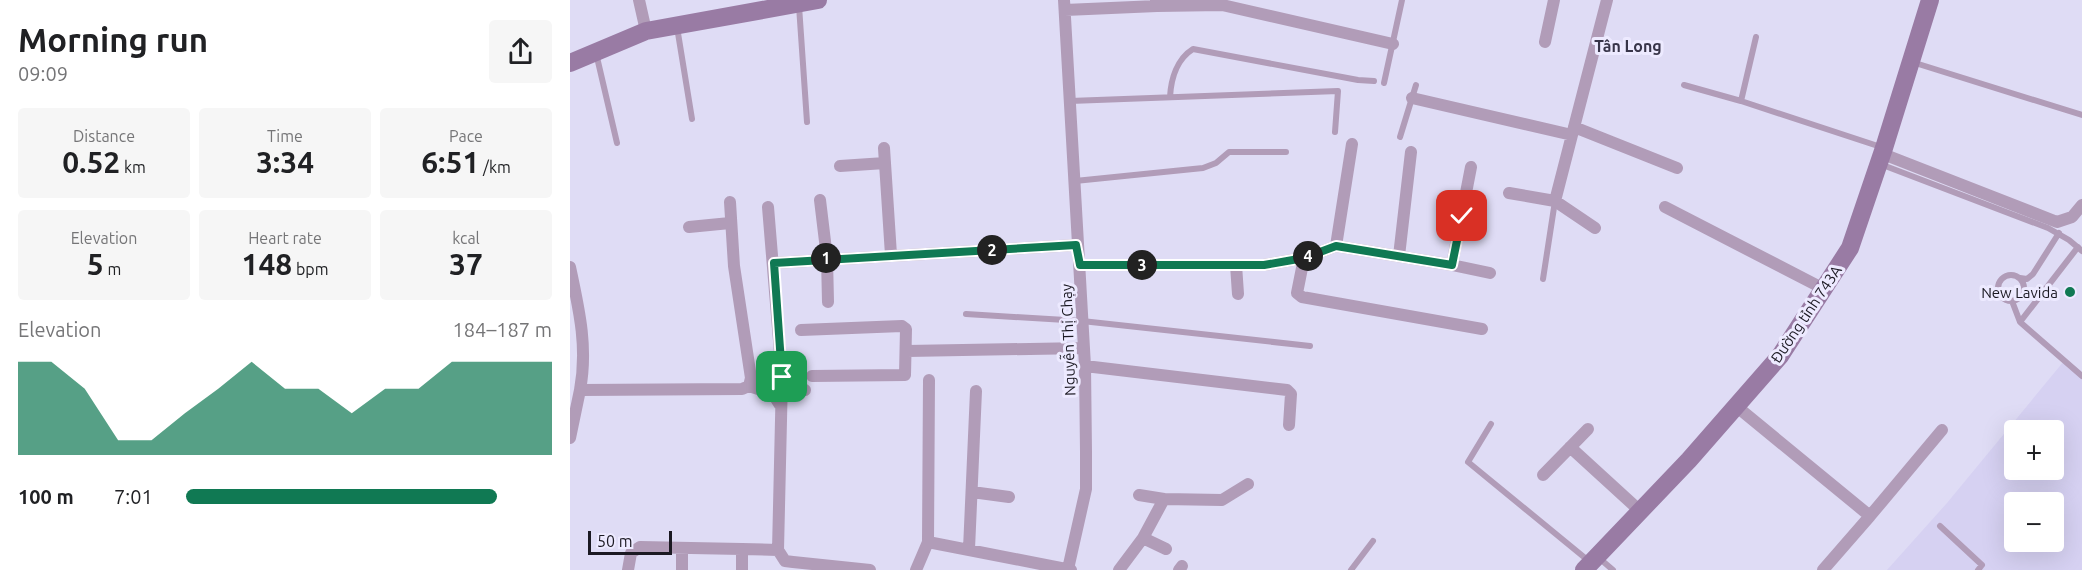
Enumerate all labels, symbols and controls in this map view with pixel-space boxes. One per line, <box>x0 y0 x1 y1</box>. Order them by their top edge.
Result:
button: share <box>489 20 552 83</box>
text: Morning run <box>18 21 208 58</box>
district label: Tân Long <box>1594 37 1662 55</box>
text: 09:09 <box>18 62 68 85</box>
text: Distance <box>73 127 135 145</box>
text: Time <box>267 127 303 145</box>
text: Pace <box>449 127 483 145</box>
text: 0.52 <box>62 145 120 179</box>
text: 3:34 <box>256 145 314 179</box>
text: 6:51 <box>421 145 479 179</box>
text: km <box>120 158 146 176</box>
text: /km <box>479 158 511 176</box>
pin <box>1436 190 1487 241</box>
icon: check <box>1445 199 1478 232</box>
text: Elevation <box>71 229 137 247</box>
text: Heart rate <box>248 229 322 247</box>
text: kcal <box>452 229 480 247</box>
pin: 2 <box>977 235 1007 265</box>
text: 2 <box>987 241 997 259</box>
pin: 4 <box>1293 241 1323 271</box>
pin: 1 <box>811 243 841 273</box>
text: 5 <box>87 247 104 281</box>
text: 148 <box>242 247 292 281</box>
text: 37 <box>449 247 483 281</box>
text: 4 <box>1303 247 1313 265</box>
text: 1 <box>821 249 831 267</box>
pin: 3 <box>1127 250 1157 280</box>
text: 3 <box>1137 256 1147 274</box>
text: m <box>104 260 121 278</box>
text: bpm <box>292 260 328 278</box>
street label: Đường tỉnh 743A <box>1767 262 1845 366</box>
street label: Nguyễn Thị Chạy <box>1056 284 1078 396</box>
place label: New Lavida <box>1981 284 2058 301</box>
marker: New Lavida <box>2063 285 2077 299</box>
text: Elevation <box>18 318 101 341</box>
text: 184–187 m <box>453 318 552 341</box>
pin <box>756 351 807 402</box>
icon: arrive <box>765 360 798 393</box>
map controls <box>2004 420 2064 552</box>
button: + <box>2004 420 2064 480</box>
text: 100 m <box>18 485 74 508</box>
text: 7:01 <box>114 485 153 508</box>
button: − <box>2004 492 2064 552</box>
scale bar <box>588 528 672 556</box>
text: 50 m <box>597 532 633 550</box>

